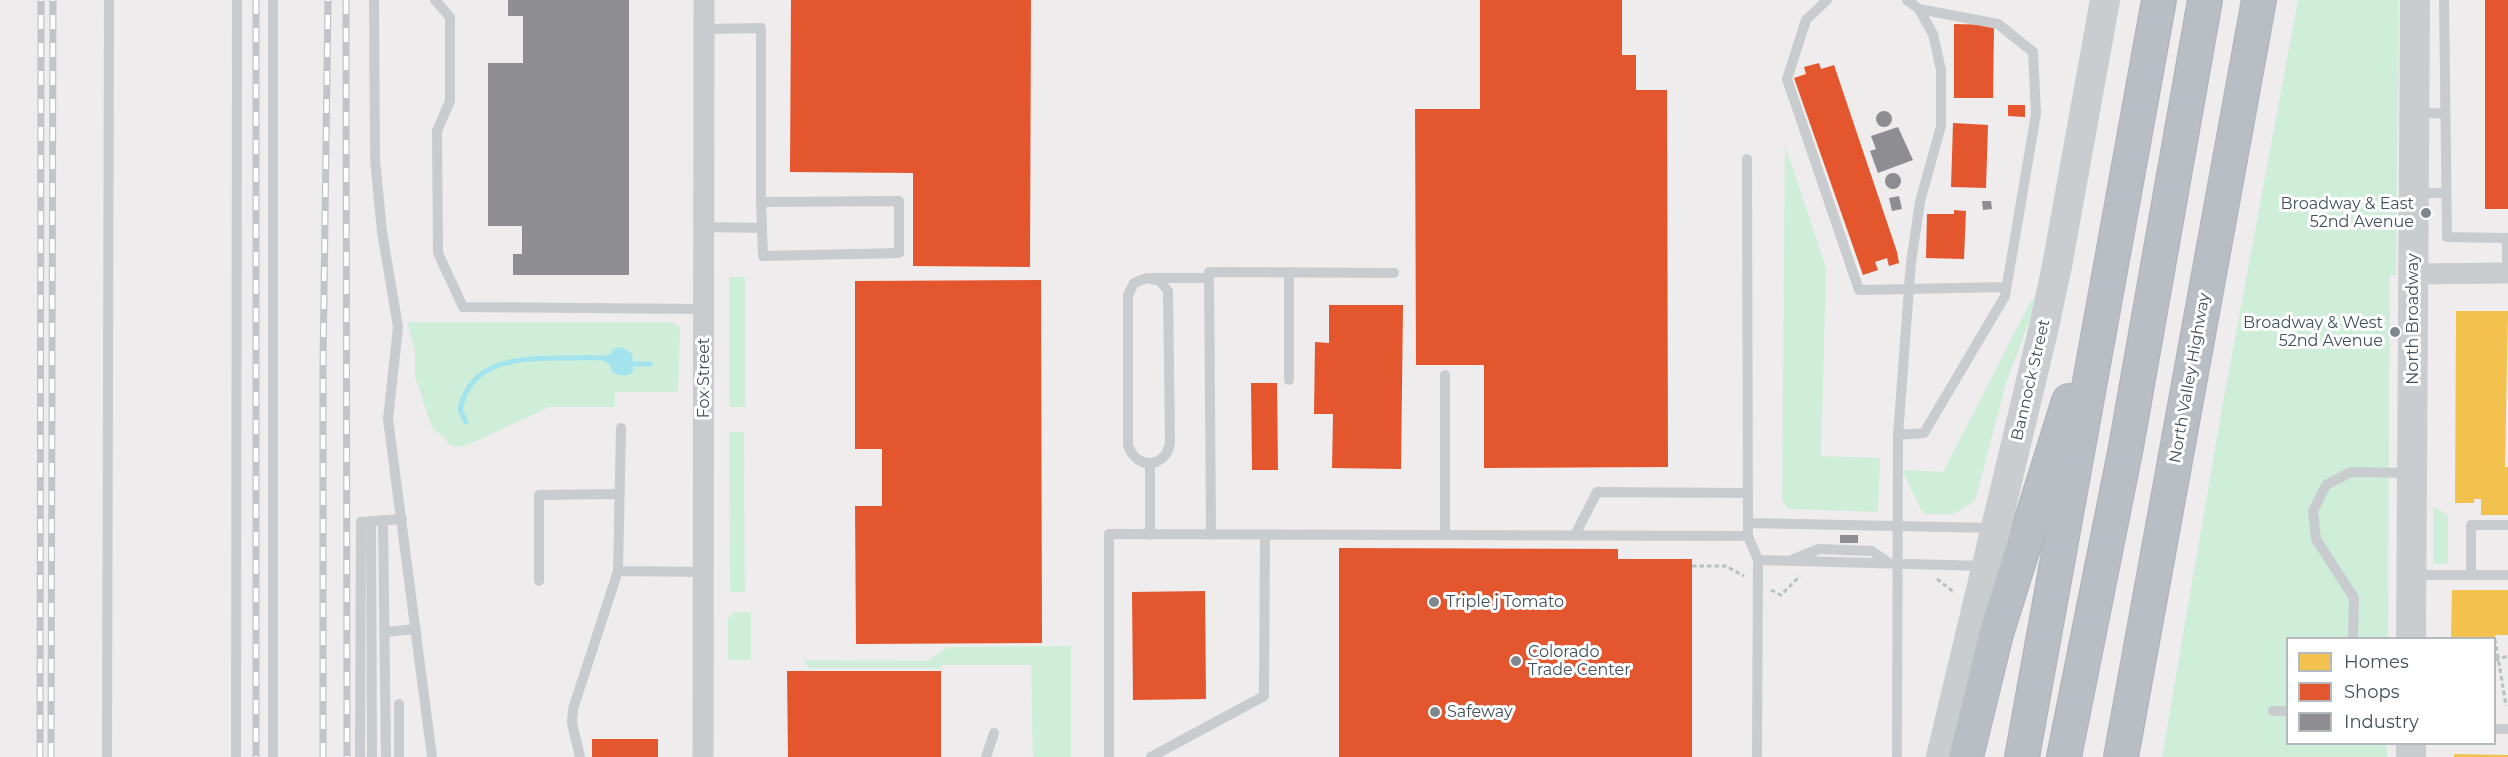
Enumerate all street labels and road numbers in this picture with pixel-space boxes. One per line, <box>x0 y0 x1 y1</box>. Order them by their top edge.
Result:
street label: North Broadway <box>2403 253 2423 385</box>
street label: North Valley Highway <box>2166 291 2214 465</box>
street label: Bannock Street <box>2008 317 2054 443</box>
street label: Fox Street <box>694 338 714 418</box>

